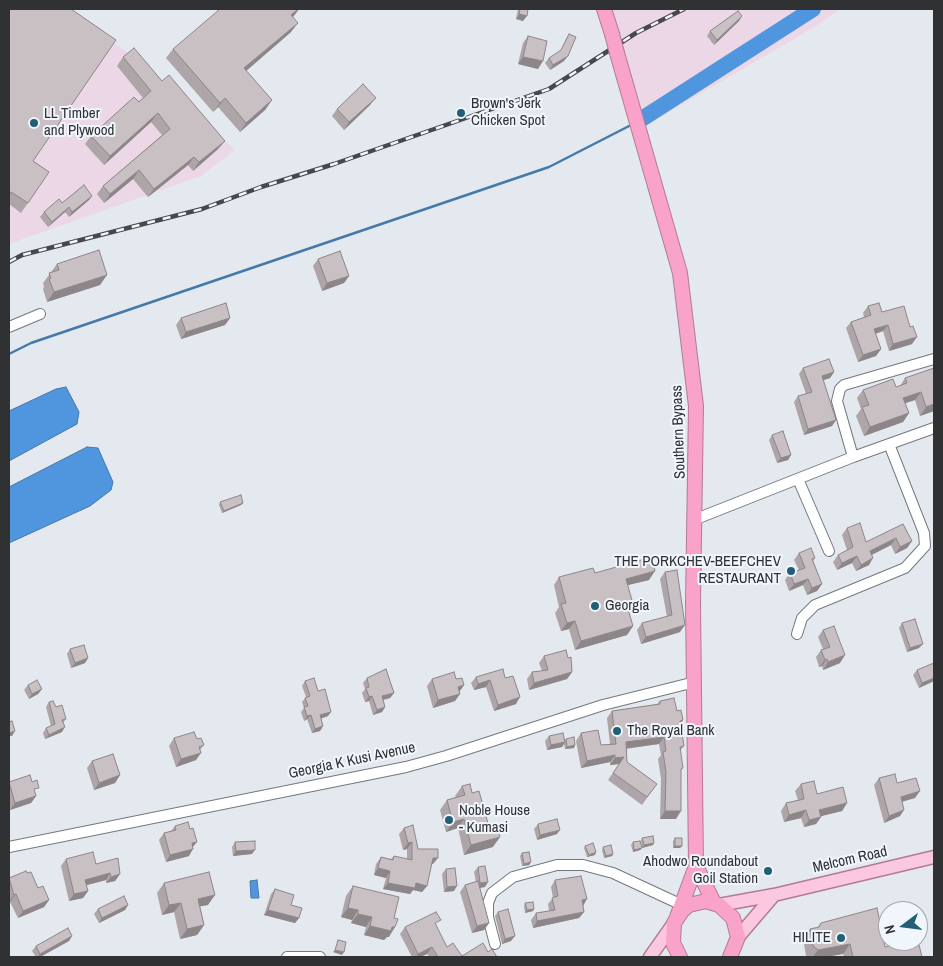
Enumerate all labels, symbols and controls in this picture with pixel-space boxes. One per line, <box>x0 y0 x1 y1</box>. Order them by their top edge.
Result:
place label: Brown's Jerk Chicken Spot <box>471 95 545 130</box>
place label: LL Timber and Plywood <box>44 105 114 140</box>
marker: Brown's Jerk Chicken Spot <box>455 107 467 119</box>
marker: LL Timber and Plywood <box>28 117 40 129</box>
street label: Southern Bypass <box>668 385 690 479</box>
place label: THE PORKCHEV-BEEFCHEV RESTAURANT <box>614 553 781 588</box>
marker: THE PORKCHEV-BEEFCHEV RESTAURANT <box>785 565 797 577</box>
place label: Georgia <box>605 597 649 615</box>
marker: Georgia <box>589 600 601 612</box>
place label: The Royal Bank <box>627 722 715 740</box>
marker: The Royal Bank <box>611 725 623 737</box>
street label: Georgia K Kusi Avenue <box>287 739 417 783</box>
place label: Noble House - Kumasi <box>459 802 530 837</box>
marker: Noble House - Kumasi <box>443 814 455 826</box>
street label: Melcom Road <box>811 843 889 877</box>
place label: Ahodwo Roundabout Goil Station <box>643 853 758 888</box>
marker: Ahodwo Roundabout Goil Station <box>762 865 774 877</box>
north arrow <box>878 901 928 951</box>
text: N <box>880 923 899 936</box>
place label: HILITE <box>793 929 831 947</box>
marker: HILITE <box>835 932 847 944</box>

